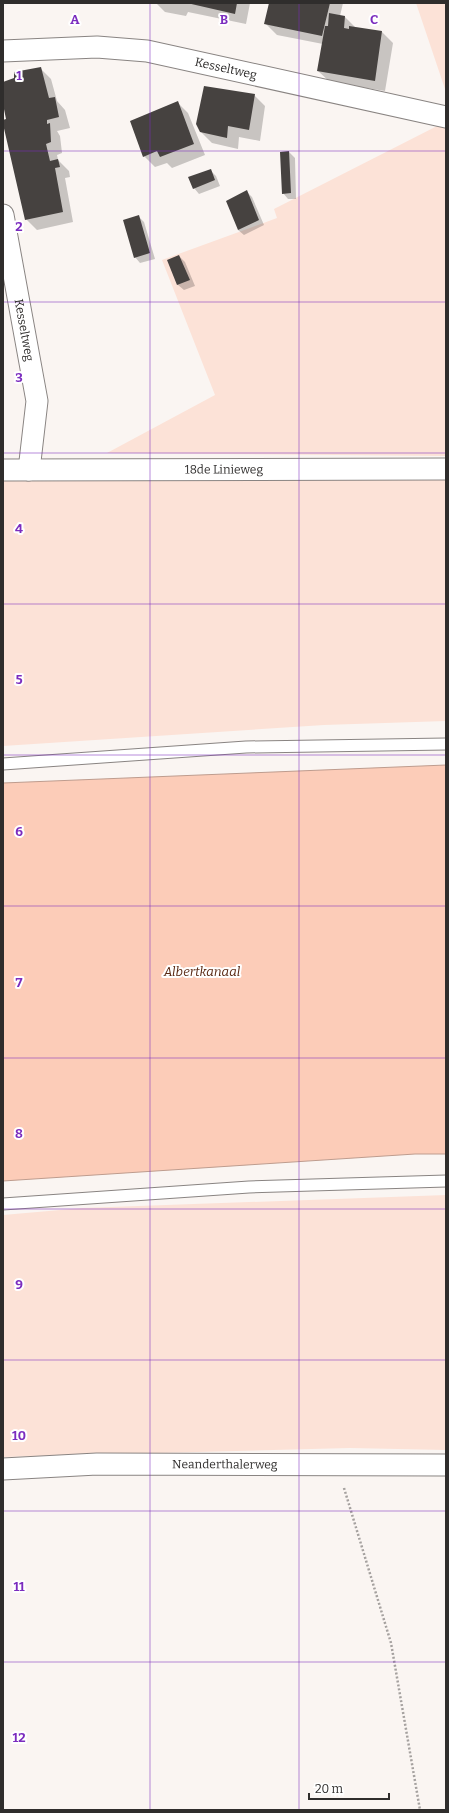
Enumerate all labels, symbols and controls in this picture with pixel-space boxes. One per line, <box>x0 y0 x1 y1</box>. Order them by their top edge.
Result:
text: A <box>70 12 80 27</box>
text: B <box>220 12 228 27</box>
text: C <box>370 12 378 27</box>
street label: Kesseltweg <box>194 55 258 82</box>
text: 1 <box>16 68 22 83</box>
text: 2 <box>15 219 23 234</box>
street label: Kesseltweg <box>11 298 37 363</box>
text: 3 <box>15 370 23 385</box>
street label: 18de Linieweg <box>185 462 263 477</box>
text: 4 <box>15 521 23 536</box>
text: 5 <box>15 672 23 687</box>
text: 6 <box>15 824 23 839</box>
water label: Albertkanaal <box>163 964 241 979</box>
text: 7 <box>16 975 23 990</box>
text: 8 <box>15 1126 23 1141</box>
text: 9 <box>15 1277 23 1292</box>
text: 10 <box>12 1428 26 1443</box>
street label: Neanderthalerweg <box>172 1457 278 1472</box>
text: 11 <box>13 1579 25 1594</box>
text: 12 <box>13 1730 25 1745</box>
scale bar <box>309 1775 389 1801</box>
text: 20 m <box>315 1782 344 1796</box>

